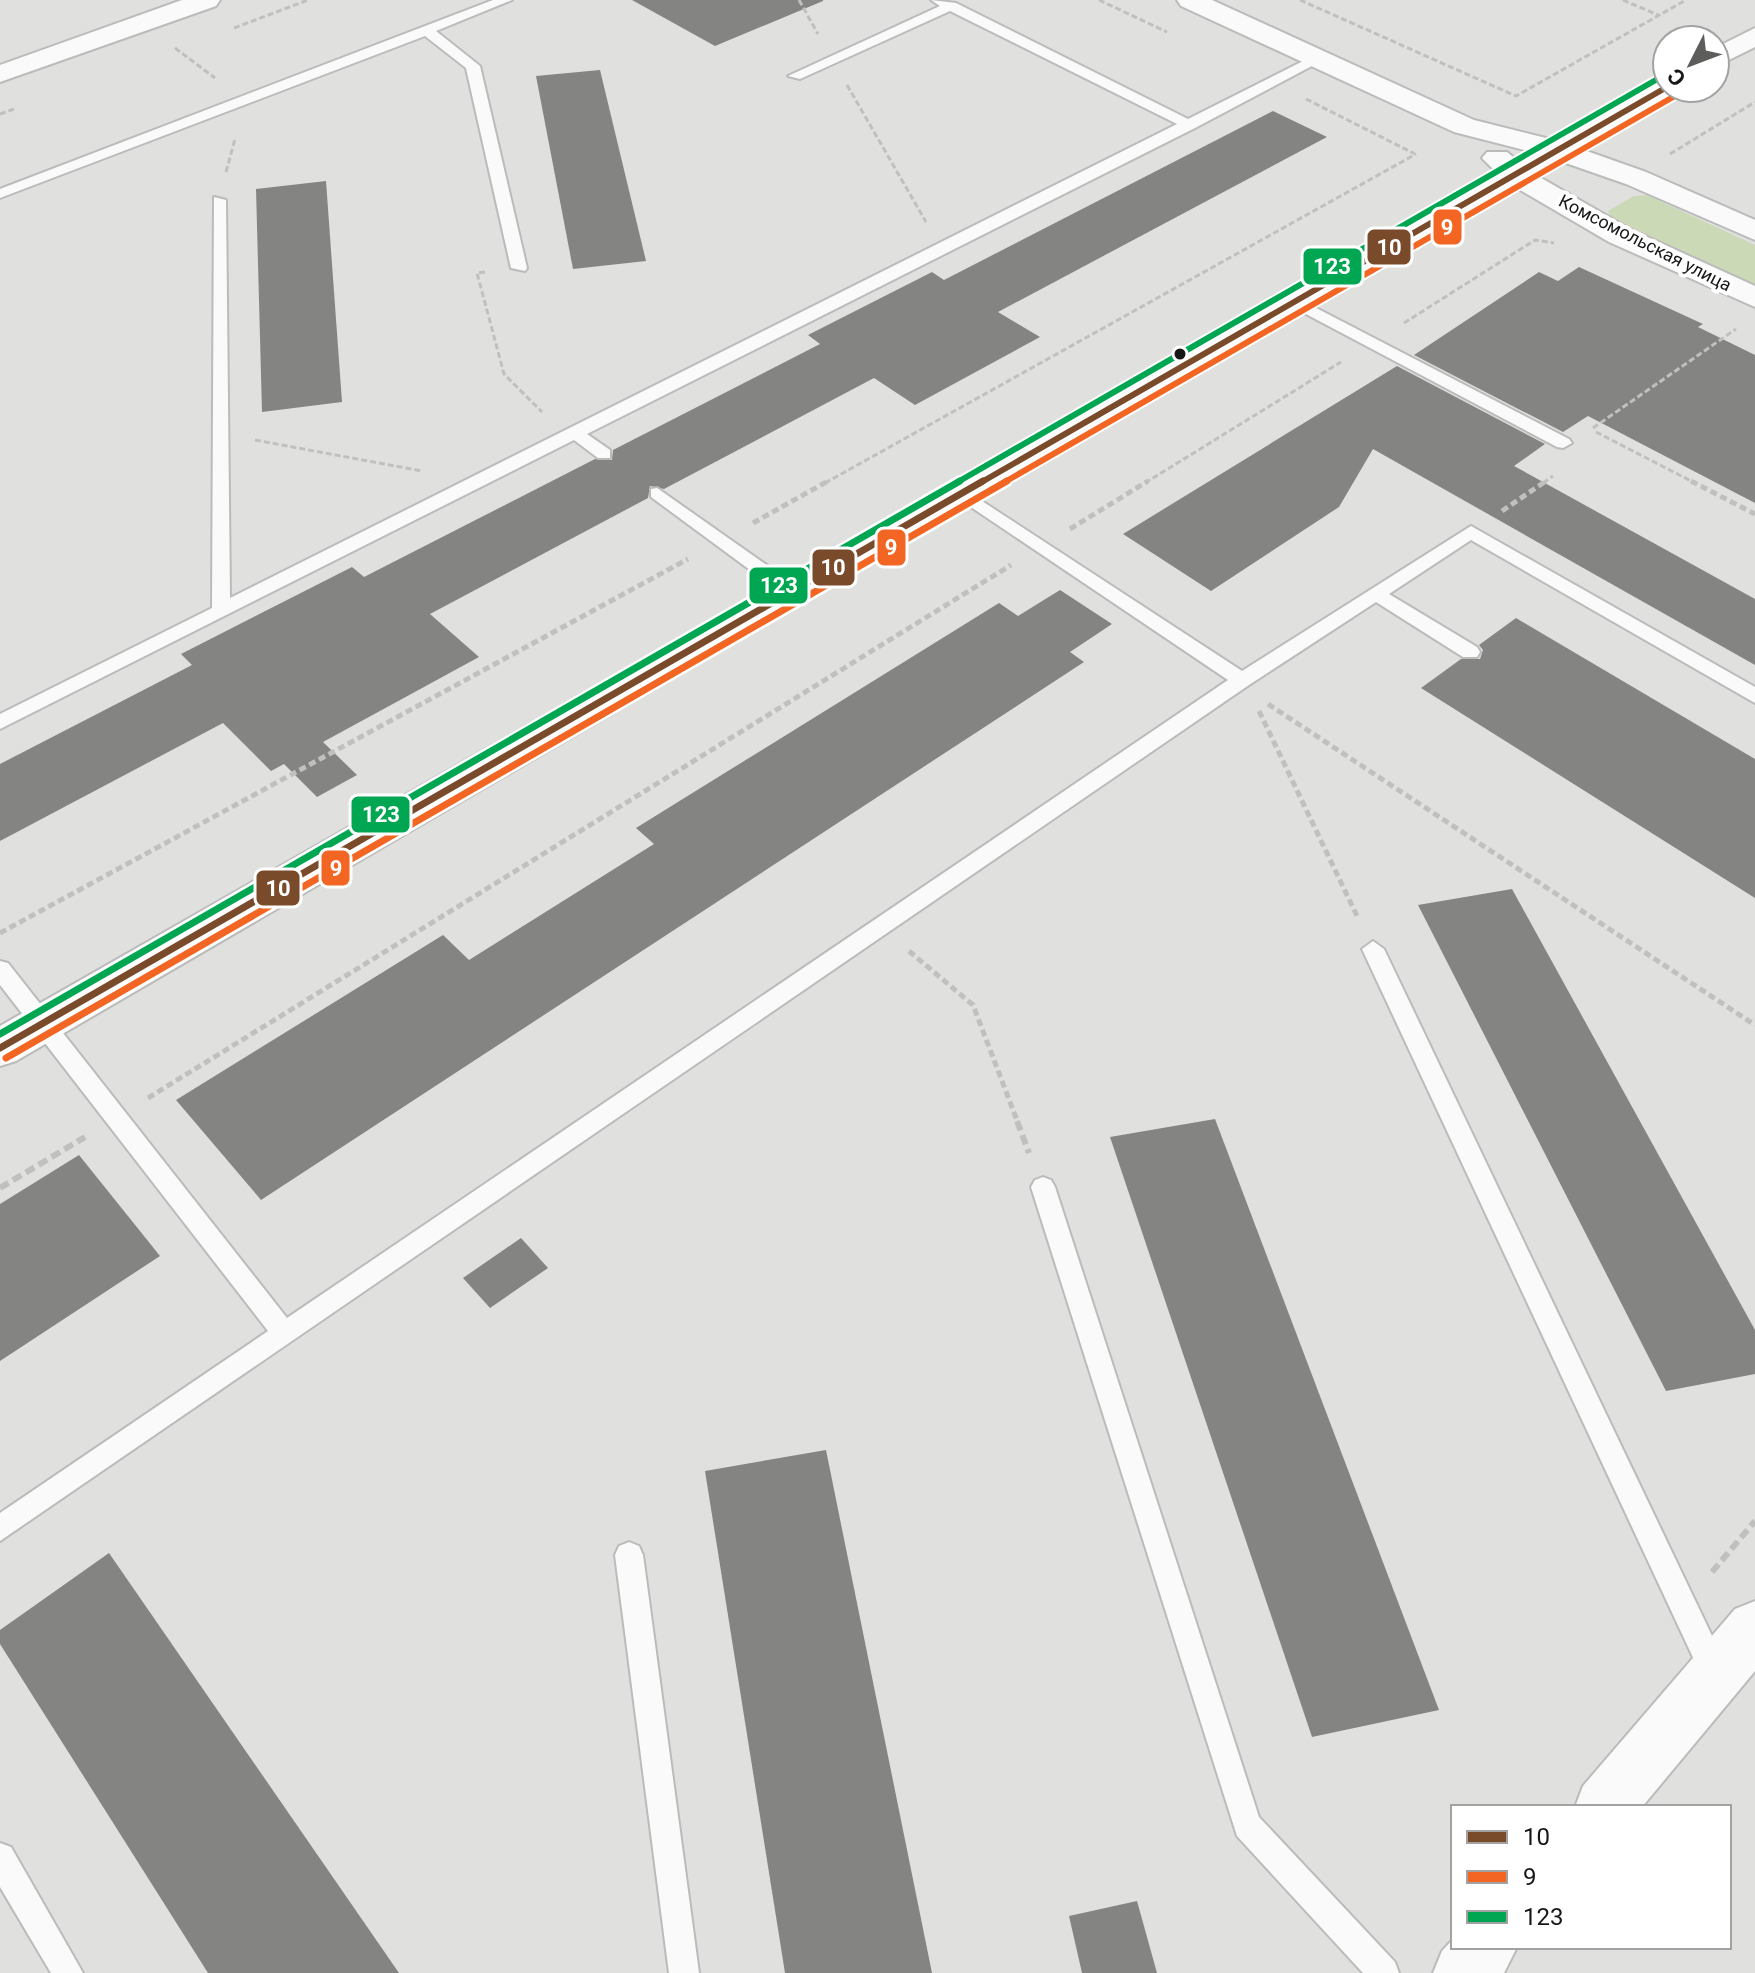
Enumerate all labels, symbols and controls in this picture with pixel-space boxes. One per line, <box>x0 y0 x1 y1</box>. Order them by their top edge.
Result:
north arrow <box>1651 24 1731 104</box>
text: С <box>1662 63 1691 91</box>
street label: Комсомольская улица <box>1555 190 1735 295</box>
line badge: 9 <box>1432 208 1463 246</box>
text: 9 <box>1441 215 1453 240</box>
line badge: 10 <box>1366 228 1412 266</box>
text: 10 <box>1376 235 1402 260</box>
line badge: 123 <box>1302 247 1363 286</box>
text: 123 <box>1313 254 1351 279</box>
unlabelled marker <box>1172 346 1188 362</box>
line badge: 9 <box>876 528 907 567</box>
text: 9 <box>885 535 897 560</box>
line badge: 10 <box>811 548 856 587</box>
text: 10 <box>820 555 846 580</box>
line badge: 123 <box>748 566 809 605</box>
text: 123 <box>760 573 798 598</box>
line badge: 123 <box>350 795 411 834</box>
text: 123 <box>362 802 400 827</box>
line badge: 9 <box>320 849 351 887</box>
text: 9 <box>330 856 342 881</box>
line badge: 10 <box>255 869 301 907</box>
text: 10 <box>265 876 291 901</box>
legend <box>1451 1805 1731 1949</box>
text: 10 <box>1523 1823 1550 1851</box>
text: 9 <box>1523 1863 1537 1891</box>
text: 123 <box>1523 1903 1563 1931</box>

